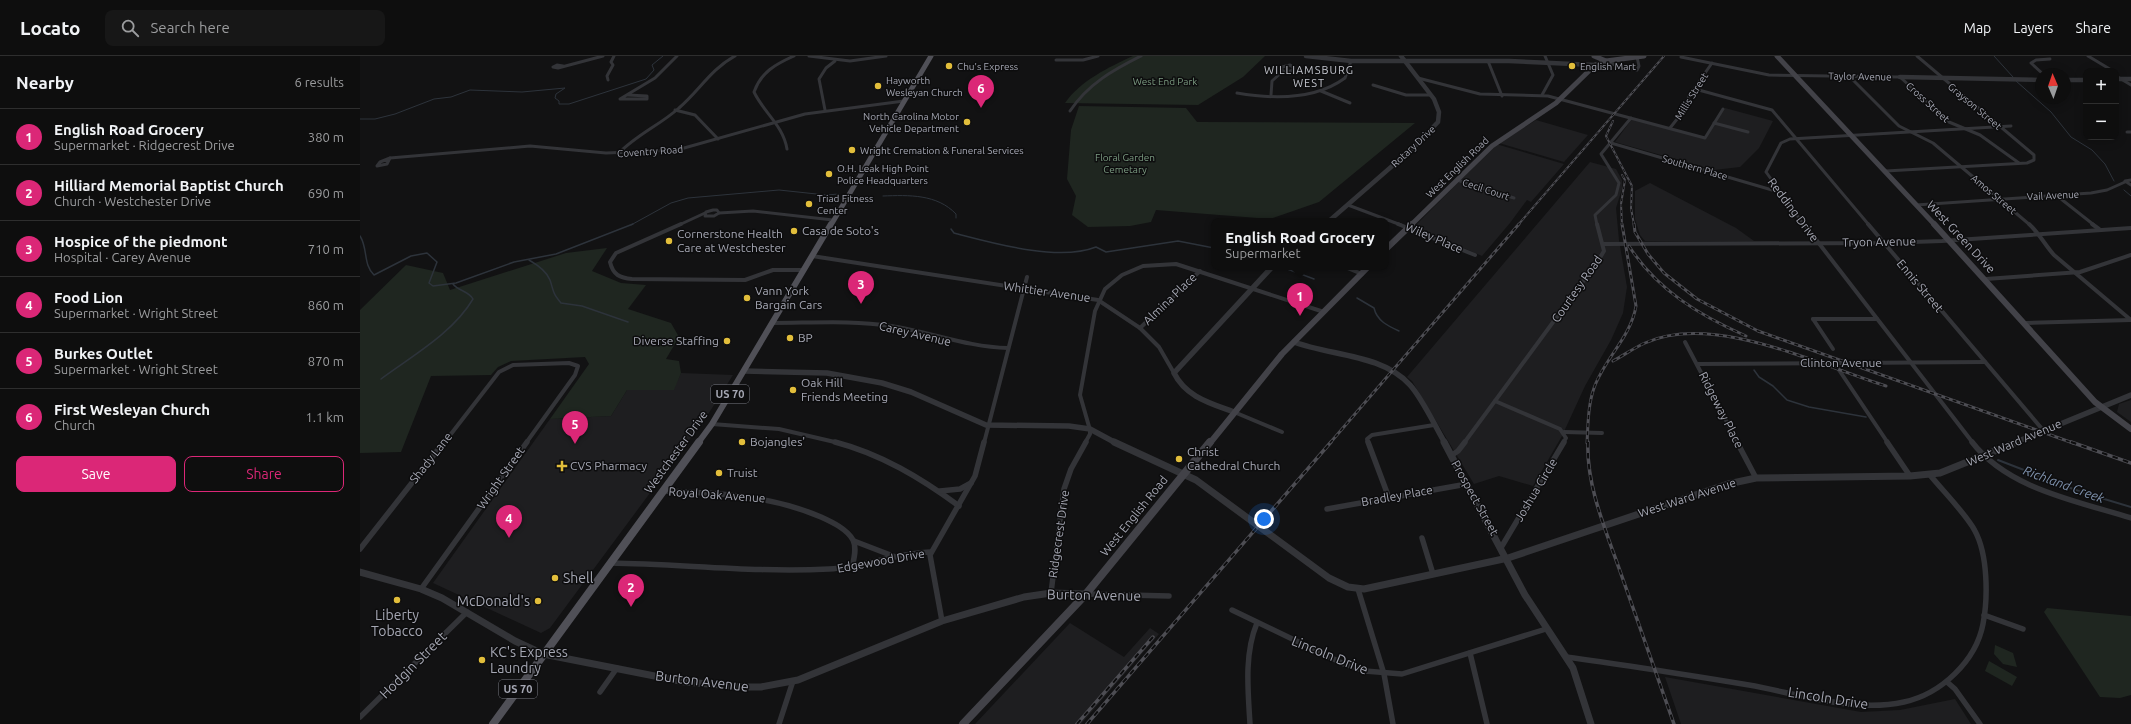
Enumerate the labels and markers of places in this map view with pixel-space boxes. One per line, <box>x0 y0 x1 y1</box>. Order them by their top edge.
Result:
marker: Chu's Express <box>944 61 954 71</box>
place label: Chu's Express <box>957 61 1018 72</box>
marker: English Mart <box>1567 61 1577 71</box>
place label: English Mart <box>1580 61 1636 72</box>
place label: Hayworth Wesleyan Church <box>886 75 963 98</box>
pin: 6 <box>968 75 994 108</box>
marker: Hayworth Wesleyan Church <box>873 81 883 91</box>
place label: North Carolina Motor Vehicle Department <box>863 111 959 134</box>
marker: North Carolina Motor Vehicle Department <box>962 117 972 127</box>
marker: Wright Cremation & Funeral Services <box>847 145 857 155</box>
place label: Wright Cremation & Funeral Services <box>860 145 1024 156</box>
place label: O.H. Leak High Point Police Headquarters <box>837 163 929 186</box>
marker: O.H. Leak High Point Police Headquarters <box>824 169 834 179</box>
place label: Triad Fitness Center <box>817 193 873 216</box>
marker: Triad Fitness Center <box>804 199 814 209</box>
place label: Casa de Soto's <box>802 224 879 237</box>
marker: Casa de Soto's <box>789 226 799 236</box>
place label: Cornerstone Health Care at Westchester <box>677 227 786 254</box>
marker: Cornerstone Health Care at Westchester <box>664 236 674 246</box>
pin: 3 <box>848 271 874 304</box>
pin: 1 <box>1287 283 1313 316</box>
place label: Vann York Bargain Cars <box>755 284 822 311</box>
marker: Vann York Bargain Cars <box>742 293 752 303</box>
place label: BP <box>798 331 813 344</box>
marker: BP <box>785 333 795 343</box>
place label: Diverse Staffing <box>633 334 719 347</box>
marker: Diverse Staffing <box>722 336 732 346</box>
place label: Oak Hill Friends Meeting <box>801 376 888 403</box>
marker: Oak Hill Friends Meeting <box>788 385 798 395</box>
pin: 5 <box>562 411 588 444</box>
place label: Bojangles' <box>750 435 805 448</box>
marker: Bojangles' <box>737 437 747 447</box>
place label: Christ Cathedral Church <box>1187 445 1280 472</box>
marker: Christ Cathedral Church <box>1174 454 1184 464</box>
place label: CVS Pharmacy <box>570 459 647 472</box>
marker: CVS Pharmacy <box>557 461 567 471</box>
place label: Truist <box>727 466 758 479</box>
marker: Truist <box>714 468 724 478</box>
pin: 4 <box>496 505 522 538</box>
place label: Shell <box>563 570 594 586</box>
marker: Shell <box>550 573 560 583</box>
pin: 2 <box>618 574 644 607</box>
place label: McDonald's <box>457 593 530 609</box>
marker: Liberty Tobacco <box>392 595 402 605</box>
marker: McDonald's <box>533 596 543 606</box>
place label: Liberty Tobacco <box>371 607 423 639</box>
place label: KC's Express Laundry <box>490 644 568 676</box>
marker: KC's Express Laundry <box>477 655 487 665</box>

